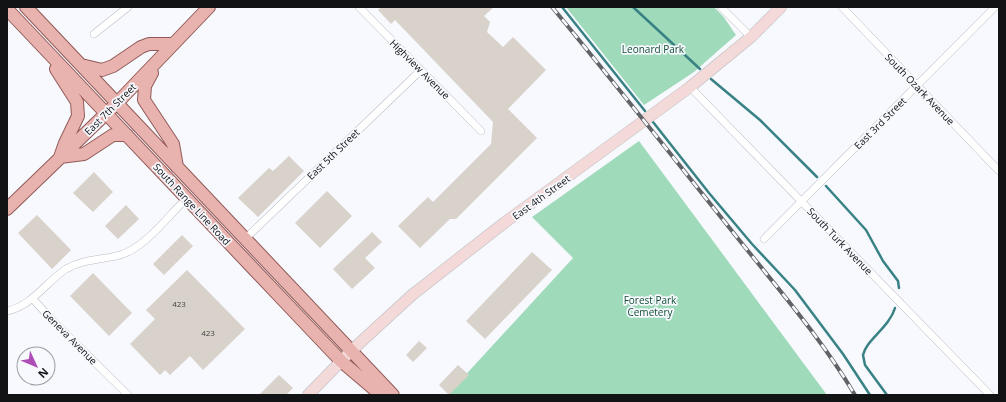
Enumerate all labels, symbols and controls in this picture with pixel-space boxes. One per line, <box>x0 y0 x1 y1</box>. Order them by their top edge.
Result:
street label: Highview Avenue <box>387 36 453 102</box>
park label: Leonard Park <box>622 42 685 56</box>
street label: South Ozark Avenue <box>882 50 958 128</box>
street label: East 7th Street <box>81 80 139 138</box>
street label: East 3rd Street <box>851 94 909 152</box>
street label: East 5th Street <box>304 125 363 183</box>
street label: South Range Line Road <box>150 160 234 248</box>
street label: East 4th Street <box>509 171 573 223</box>
street label: South Turk Avenue <box>804 204 876 278</box>
park label: Forest Park Cemetery <box>624 293 677 319</box>
house number: 423 <box>172 298 186 309</box>
street label: Geneva Avenue <box>39 306 101 368</box>
house number: 423 <box>201 327 215 338</box>
north arrow <box>16 346 56 386</box>
text: N <box>35 365 52 382</box>

